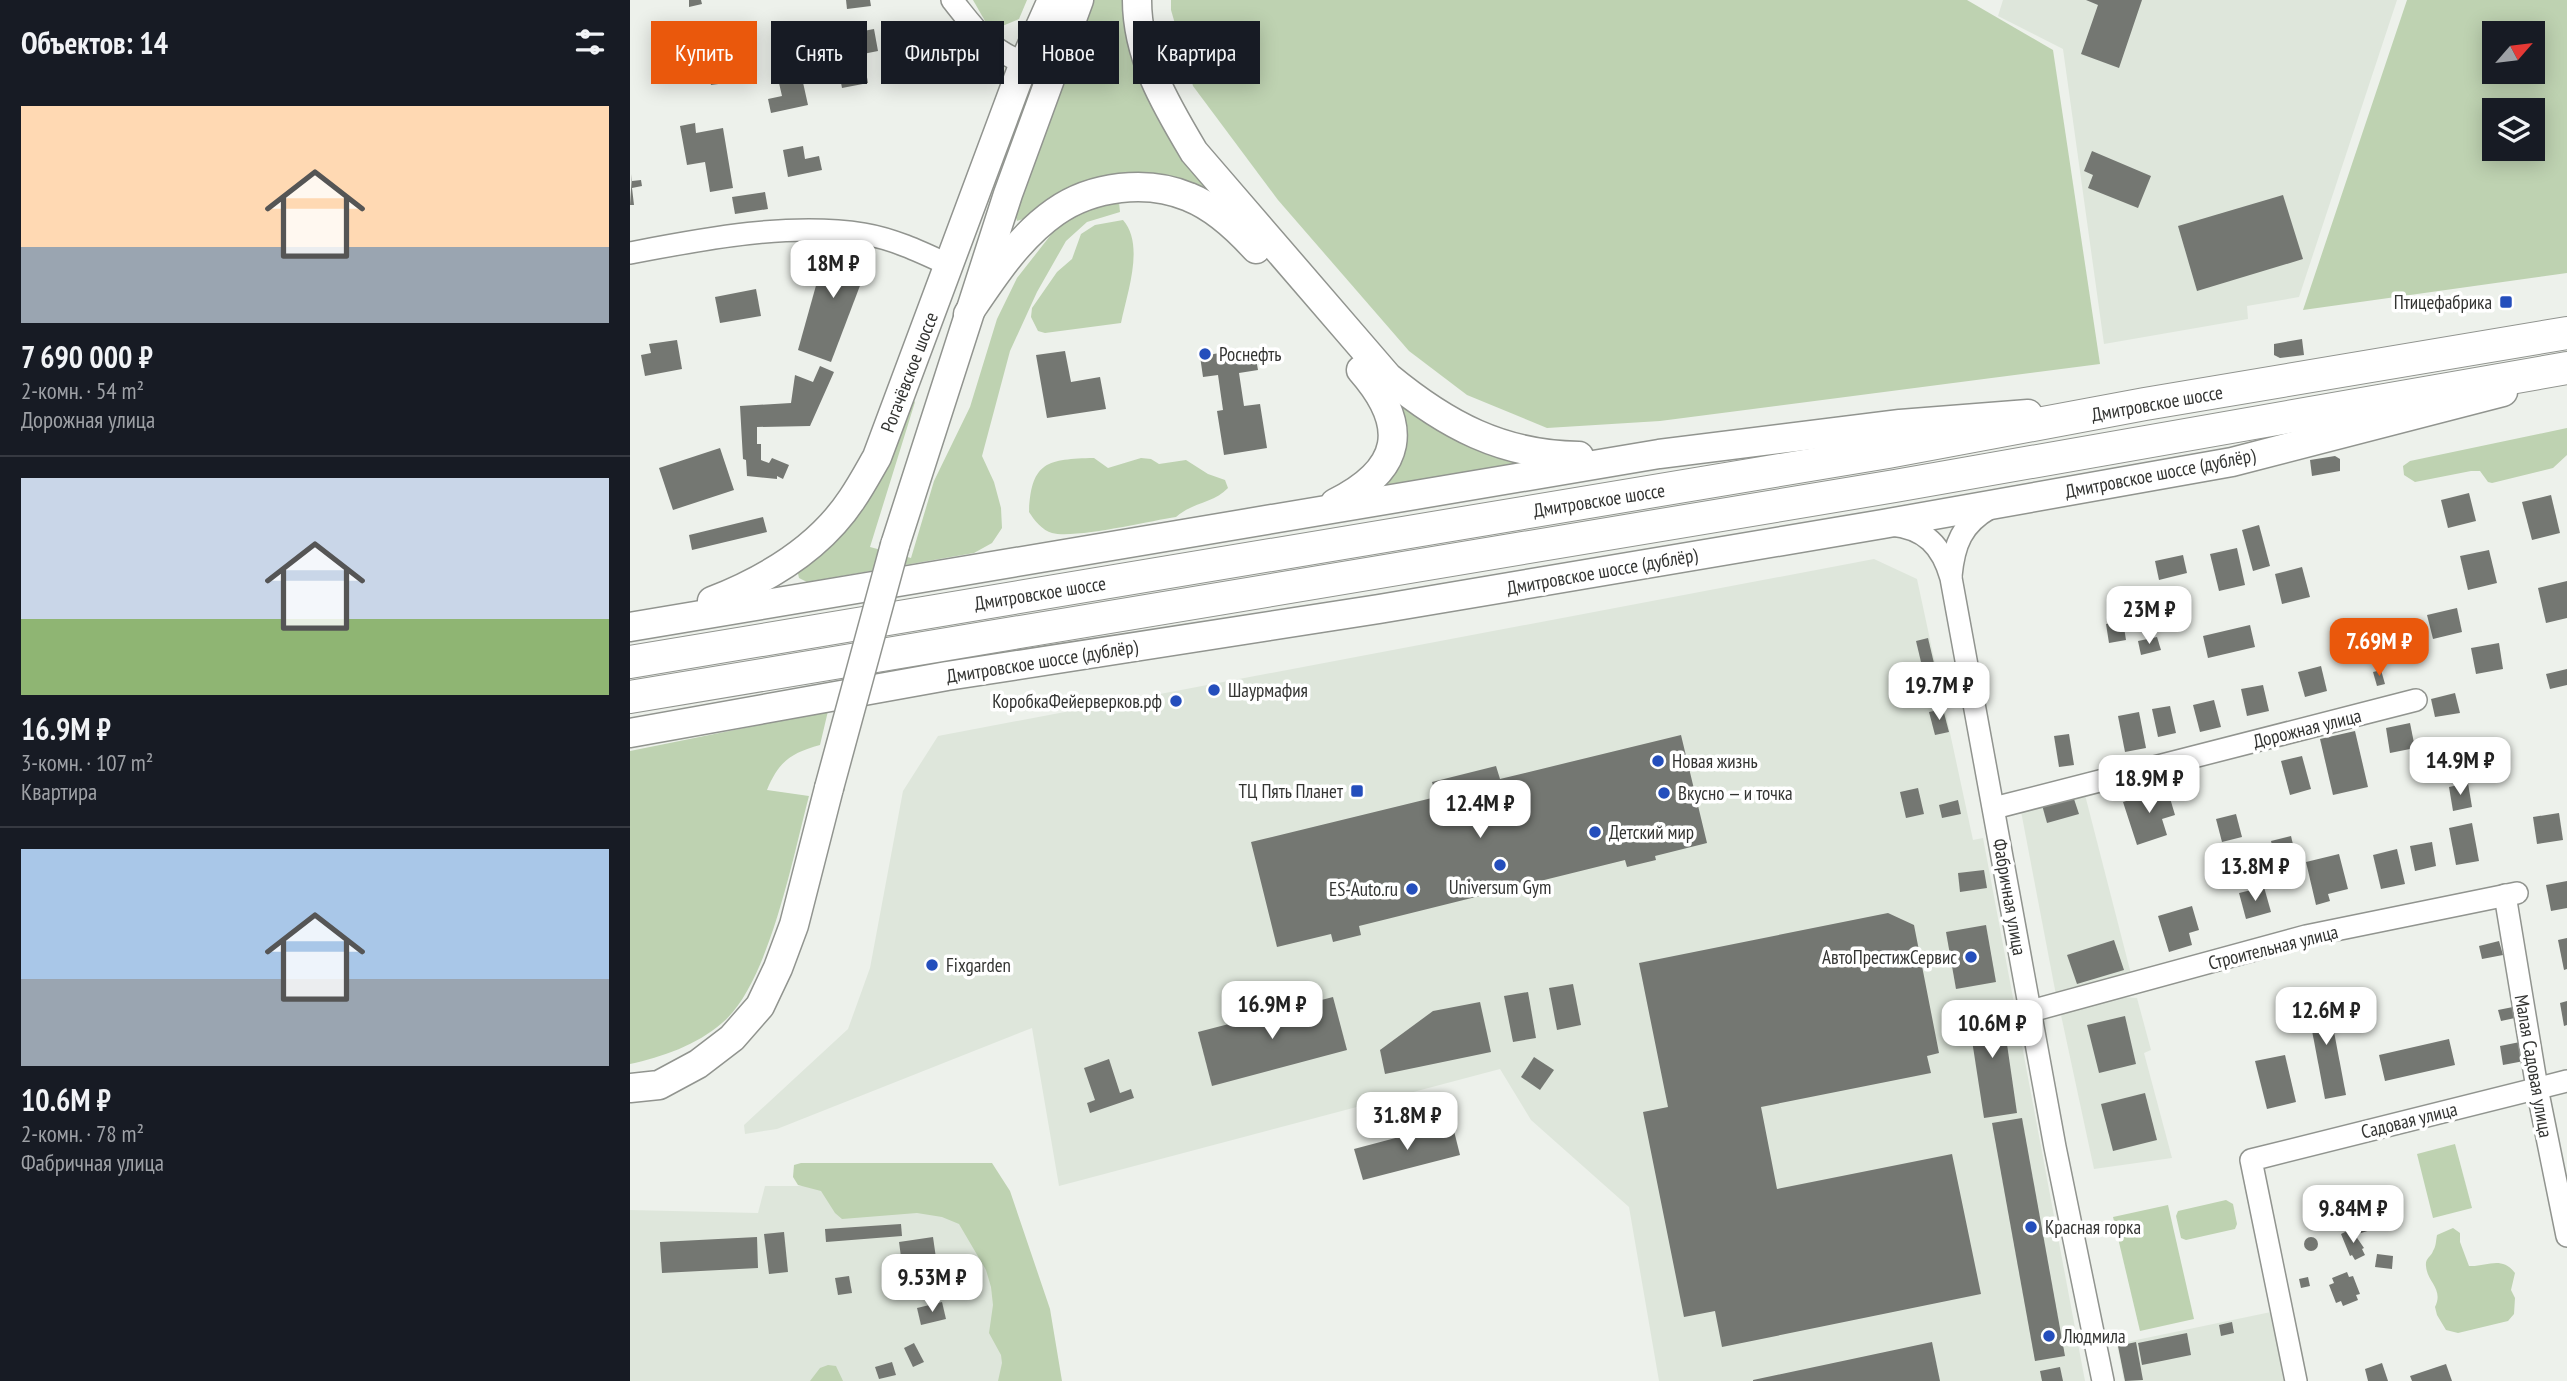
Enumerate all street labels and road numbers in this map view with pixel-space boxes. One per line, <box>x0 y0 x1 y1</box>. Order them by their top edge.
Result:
street label: Рогачёвское шоссе <box>875 308 943 435</box>
street label: Дмитровское шоссе <box>2089 380 2225 426</box>
street label: Дмитровское шоссе (дублёр) <box>2063 443 2258 503</box>
street label: Дмитровское шоссе <box>1531 478 1667 522</box>
street label: Дмитровское шоссе (дублёр) <box>1505 542 1700 600</box>
street label: Дмитровское шоссе <box>972 571 1108 615</box>
street label: Дмитровское шоссе (дублёр) <box>945 634 1140 688</box>
street label: Дорожная улица <box>2250 703 2364 753</box>
street label: Фабричная улица <box>1988 837 2032 957</box>
street label: Строительная улица <box>2206 919 2340 975</box>
street label: Малая Садовая улица <box>2510 993 2558 1139</box>
street label: Садовая улица <box>2358 1096 2460 1144</box>

